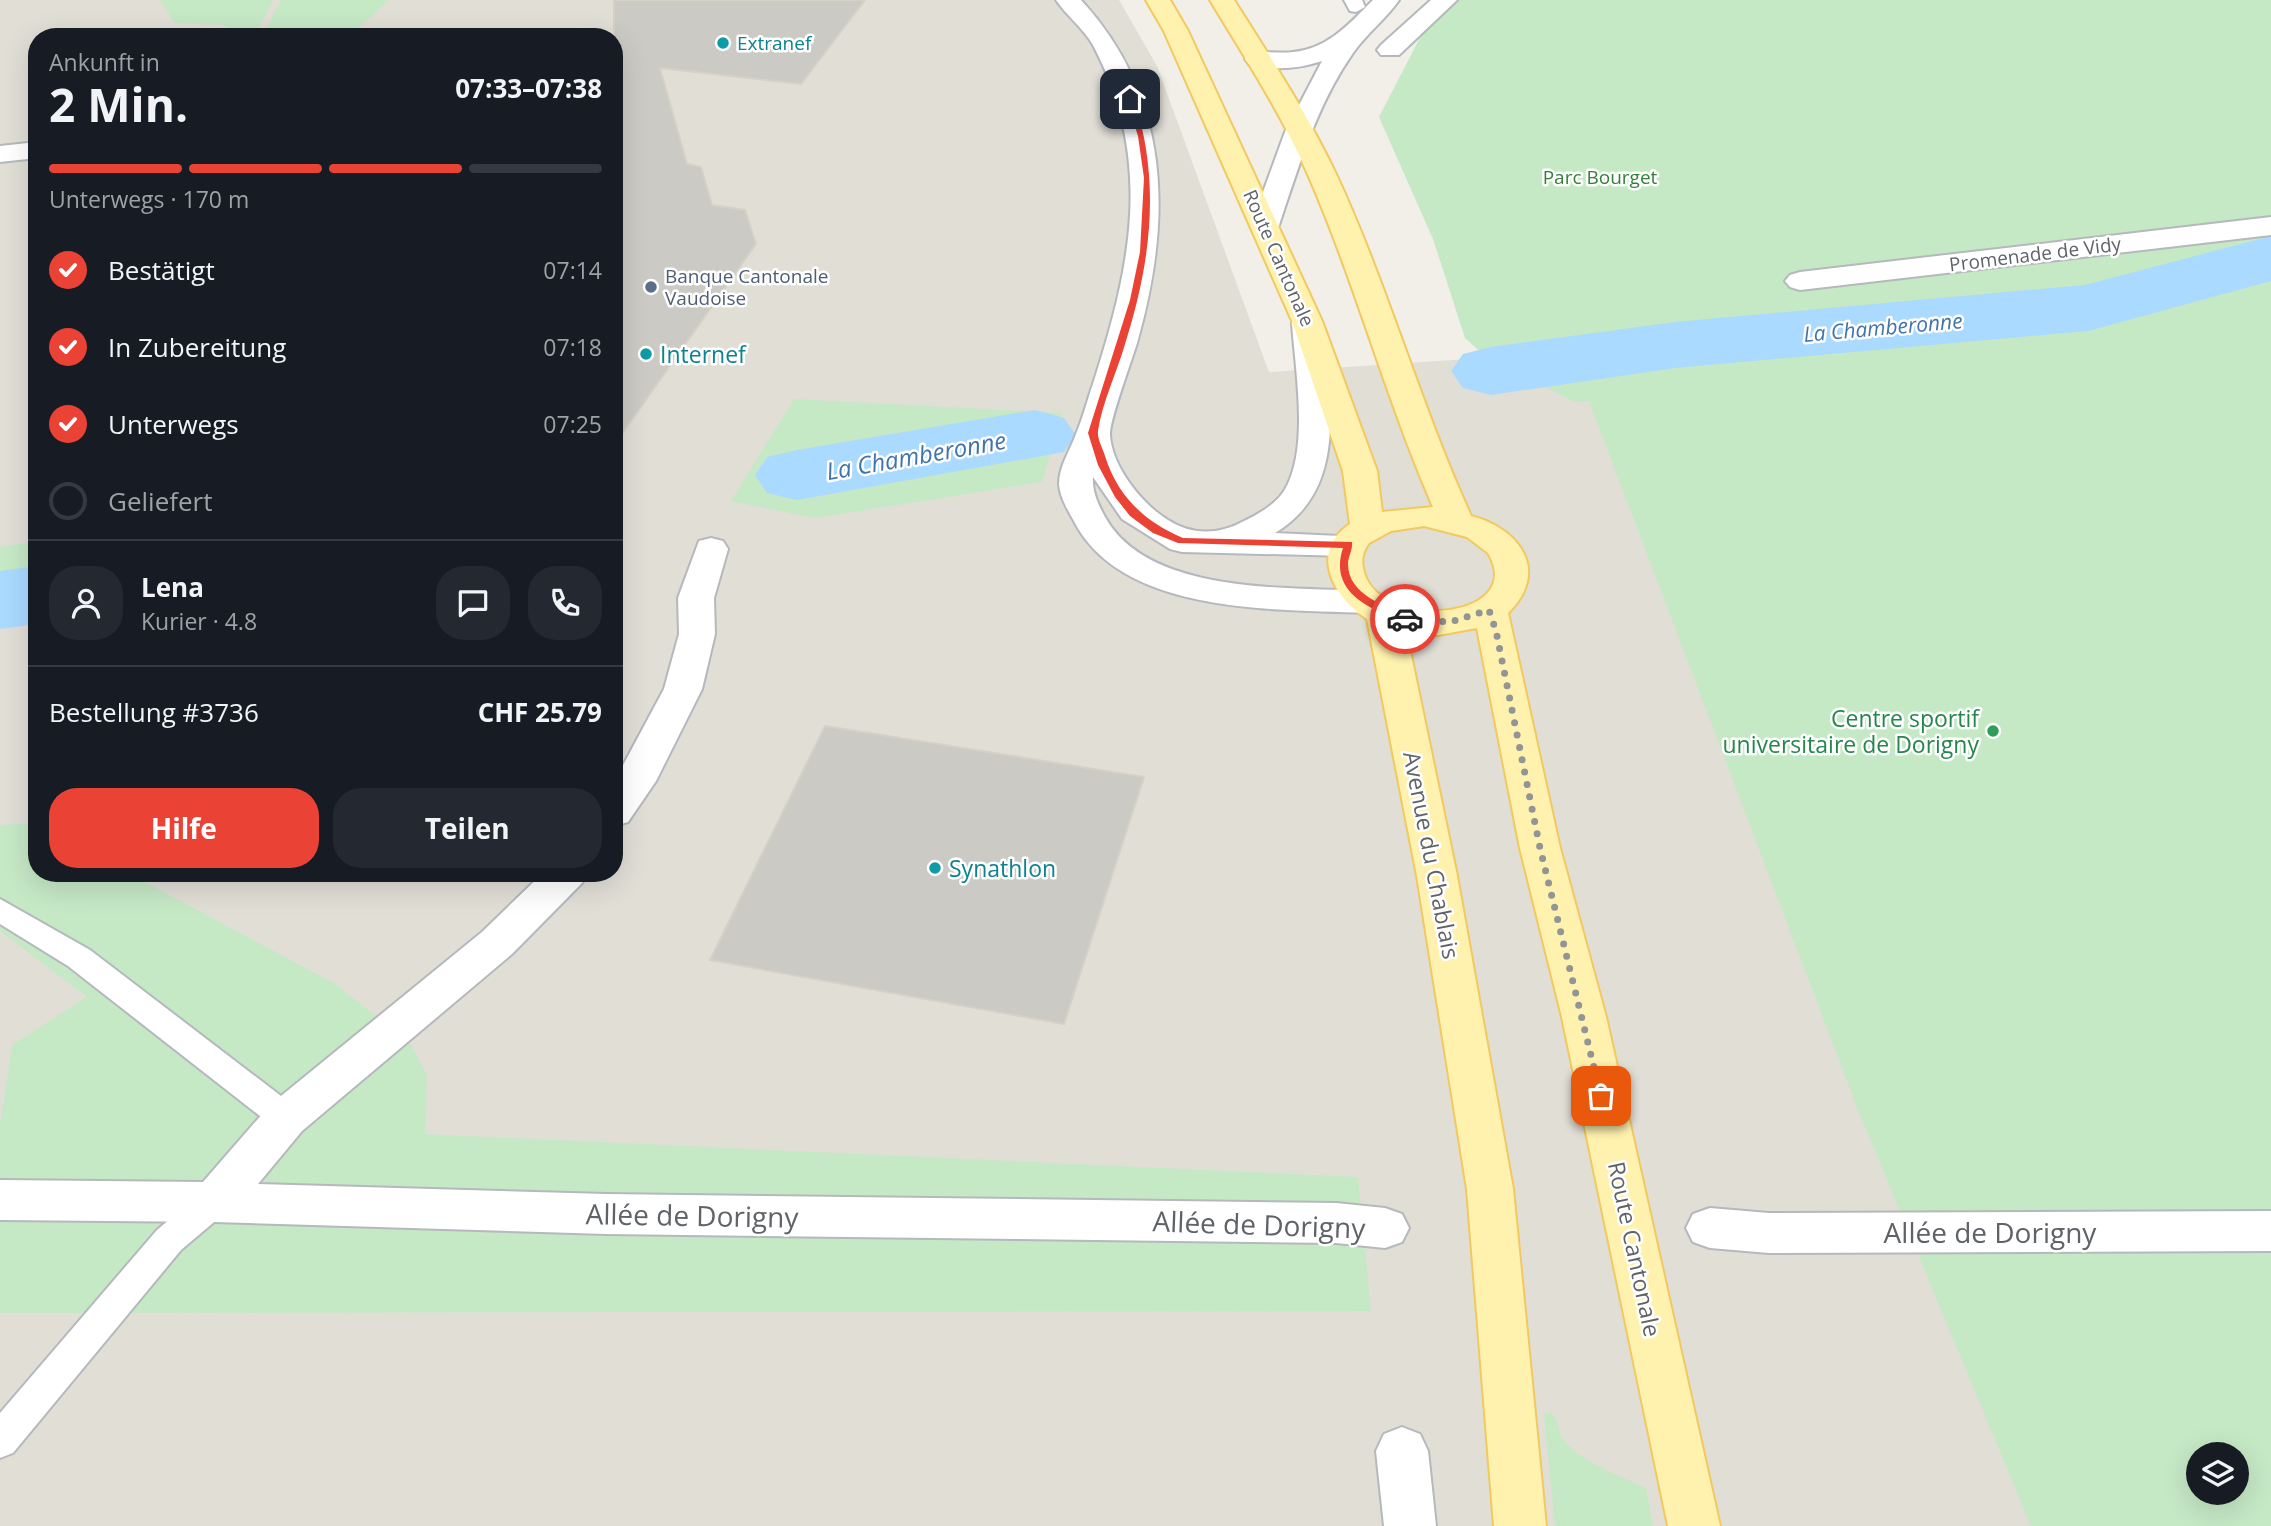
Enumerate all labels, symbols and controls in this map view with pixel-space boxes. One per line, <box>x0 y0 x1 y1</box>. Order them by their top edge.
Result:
place label: Extranef <box>737 30 813 56</box>
marker: Extranef <box>715 35 731 51</box>
text: Ankunft in <box>49 46 160 78</box>
pin <box>1100 69 1160 129</box>
text: 07:33–07:38 <box>455 70 602 106</box>
text: 2 Min. <box>49 73 188 135</box>
icon: home <box>1111 80 1149 118</box>
park label: Parc Bourget <box>1543 164 1658 190</box>
text: Unterwegs · 170 m <box>49 183 249 215</box>
street label: Route Cantonale <box>1237 185 1321 331</box>
street label: Promenade de Vidy <box>1948 231 2123 277</box>
icon: check <box>49 251 87 289</box>
text: Bestätigt <box>108 252 215 288</box>
text: 07:14 <box>543 254 602 286</box>
place label: Banque Cantonale Vaudoise <box>665 263 828 311</box>
marker: Banque Cantonale Vaudoise <box>643 279 659 295</box>
water label: La Chamberonne <box>1802 306 1964 348</box>
icon: check <box>49 328 87 366</box>
text: In Zubereitung <box>108 329 286 365</box>
text: 07:18 <box>543 331 602 363</box>
place label: Internef <box>660 338 747 370</box>
marker: Internef <box>638 346 654 362</box>
icon: check <box>49 405 87 443</box>
text: Unterwegs <box>108 406 239 442</box>
text: 07:25 <box>543 408 602 440</box>
water label: La Chamberonne <box>823 423 1009 487</box>
text: Geliefert <box>108 483 212 519</box>
button: person <box>49 566 123 640</box>
button: chat <box>436 566 510 640</box>
button: phone <box>528 566 602 640</box>
text: Lena <box>141 569 204 605</box>
courier <box>1370 584 1440 654</box>
icon: car <box>1386 600 1424 638</box>
text: Kurier · 4.8 <box>141 605 257 637</box>
text: Bestellung #3736 <box>49 694 259 730</box>
text: CHF 25.79 <box>478 694 602 730</box>
place label: Centre sportif universitaire de Dorigny <box>1723 702 1980 760</box>
marker: Centre sportif universitaire de Dorigny <box>1985 723 2001 739</box>
street label: Avenue du Chablais <box>1396 748 1468 962</box>
button: Hilfe <box>49 788 319 868</box>
button: Teilen <box>333 788 602 868</box>
place label: Synathlon <box>949 852 1056 884</box>
marker: Synathlon <box>927 860 943 876</box>
pin <box>1571 1066 1631 1126</box>
icon: bag <box>1582 1077 1620 1115</box>
street label: Route Cantonale <box>1601 1158 1669 1340</box>
street label: Allée de Dorigny <box>585 1194 800 1236</box>
street label: Allée de Dorigny <box>1152 1201 1367 1247</box>
street label: Allée de Dorigny <box>1884 1213 2097 1251</box>
map controls <box>2186 1442 2249 1505</box>
button: layers <box>2186 1442 2249 1505</box>

